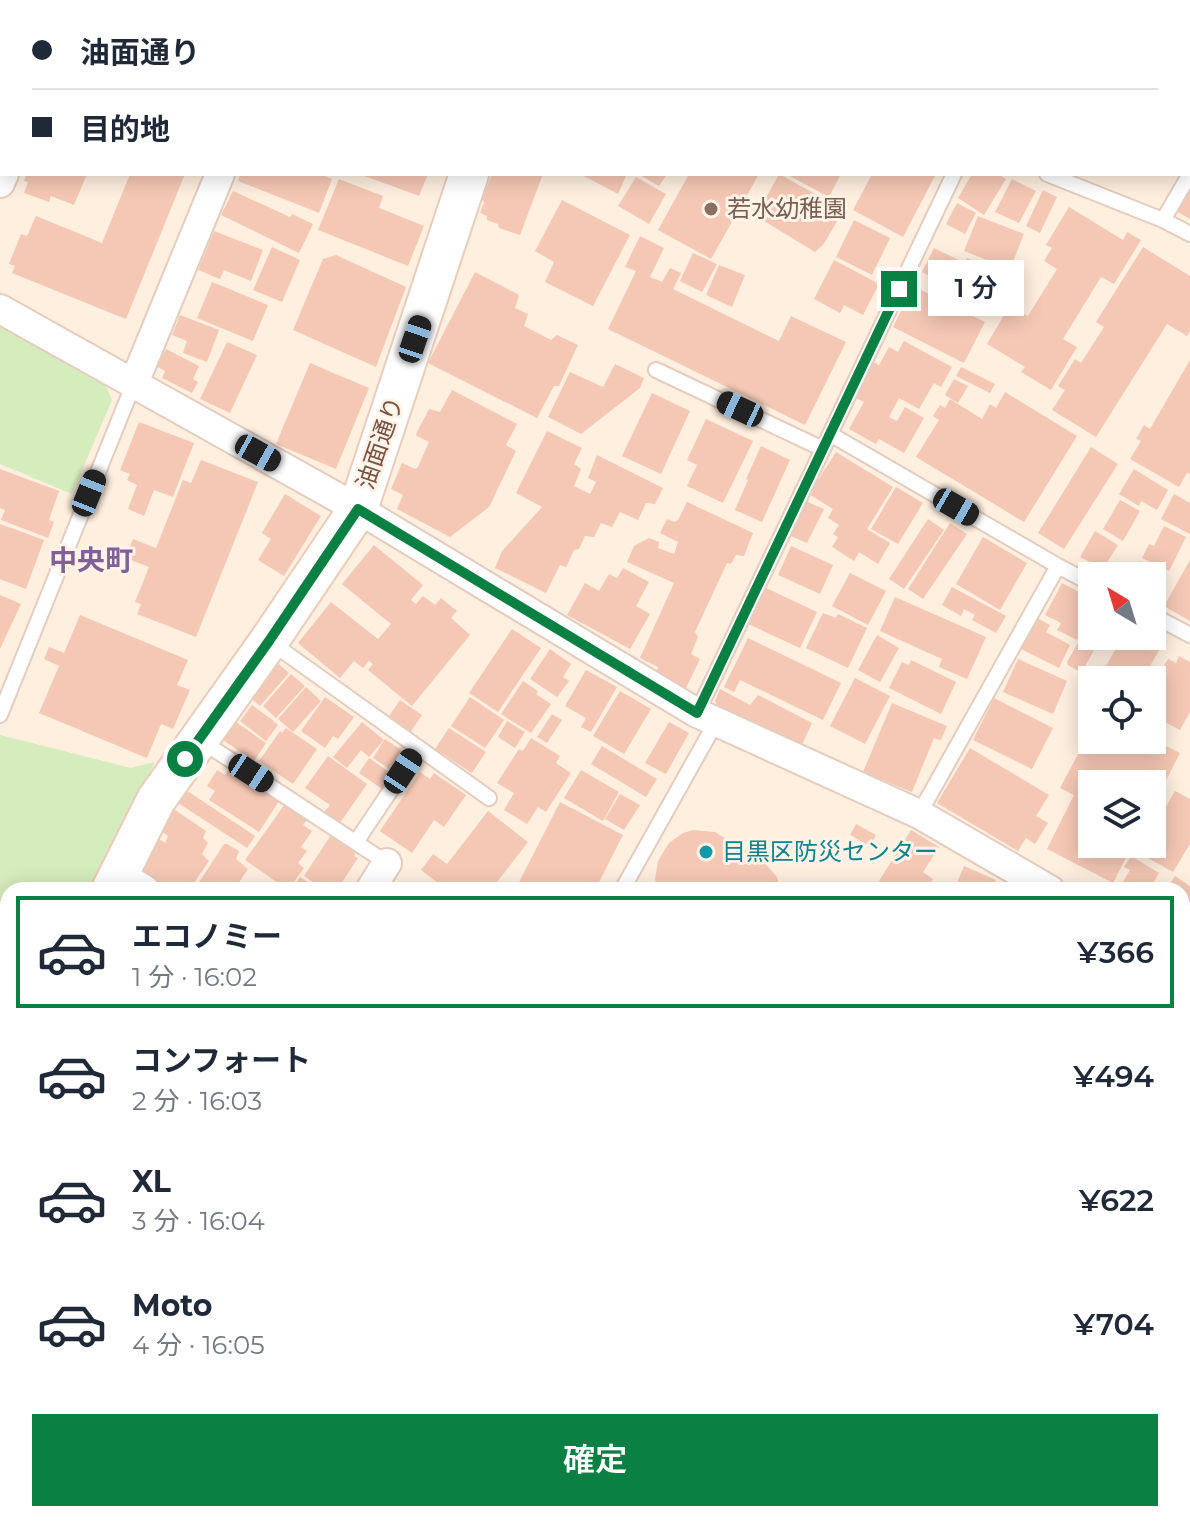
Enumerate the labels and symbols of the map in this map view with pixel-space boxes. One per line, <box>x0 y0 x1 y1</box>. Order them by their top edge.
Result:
place label: 若水幼稚園 <box>727 194 847 223</box>
marker: 若水幼稚園 <box>702 200 720 218</box>
callout: 1 分 <box>927 261 1023 317</box>
route end <box>881 271 917 307</box>
car <box>396 312 434 366</box>
car <box>713 388 767 430</box>
street label: 油面通り <box>350 393 409 493</box>
car <box>231 431 285 475</box>
car <box>69 466 109 520</box>
car <box>929 485 983 529</box>
district label: 中央町 <box>49 543 133 577</box>
north arrow <box>1078 562 1166 650</box>
route start <box>167 741 203 777</box>
car <box>380 744 426 798</box>
car <box>224 750 278 796</box>
place label: 目黒区防災センター <box>722 837 938 866</box>
marker: 目黒区防災センター <box>697 843 715 861</box>

